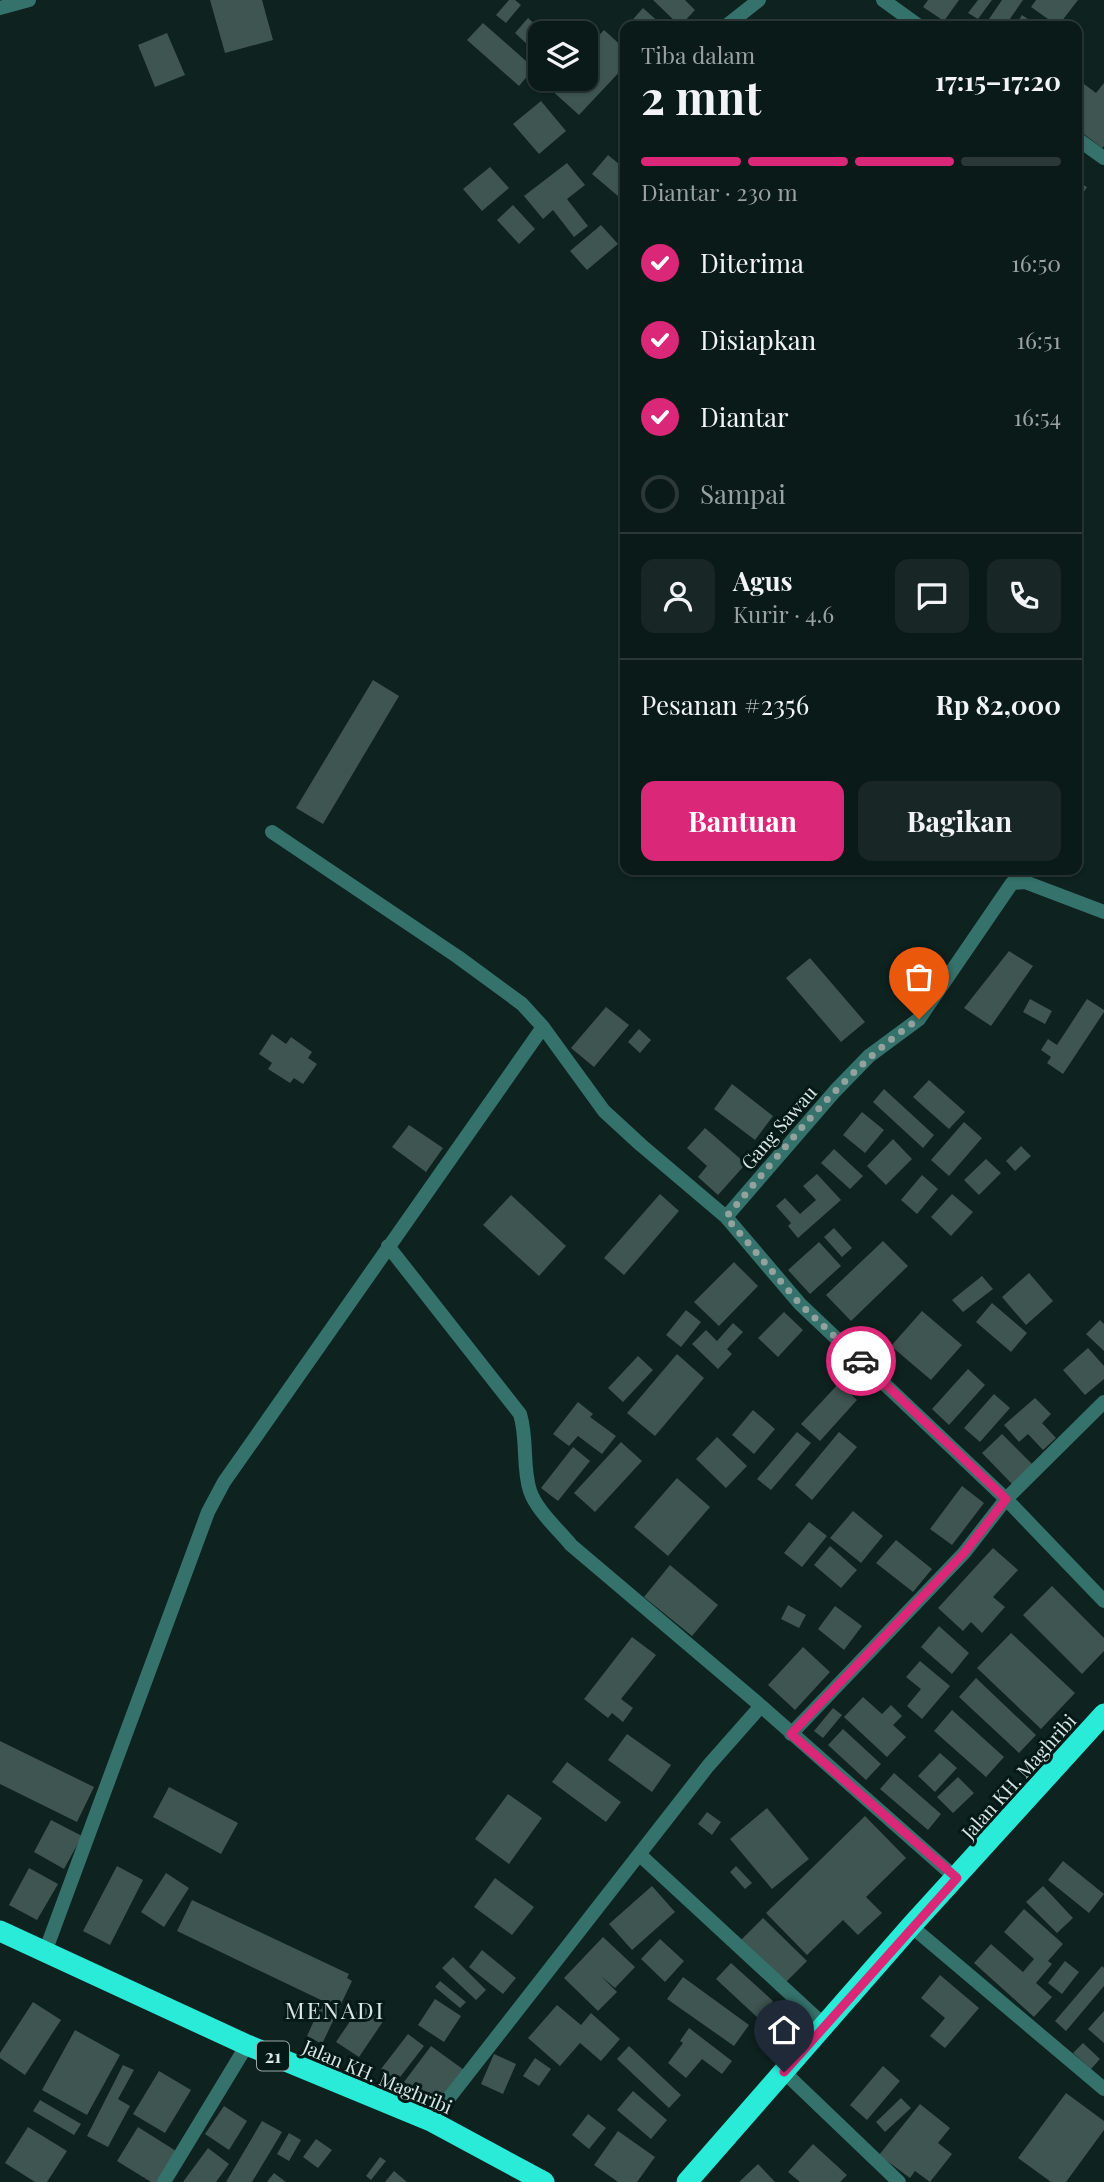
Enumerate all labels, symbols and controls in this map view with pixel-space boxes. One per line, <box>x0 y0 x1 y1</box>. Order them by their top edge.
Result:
map controls <box>528 21 598 91</box>
button: layers <box>528 21 598 91</box>
text: Tiba dalam <box>641 39 755 70</box>
text: 17:15–17:20 <box>935 63 1061 98</box>
text: 2 mnt <box>641 65 761 127</box>
text: Diantar · 230 m <box>641 176 798 207</box>
icon: check <box>641 244 679 282</box>
text: Diterima <box>700 245 804 280</box>
text: 16:50 <box>1011 247 1061 278</box>
icon: check <box>641 321 679 359</box>
text: Disiapkan <box>700 322 816 357</box>
text: 16:51 <box>1016 324 1061 355</box>
icon: check <box>641 398 679 436</box>
text: Diantar <box>700 399 789 434</box>
text: 16:54 <box>1014 401 1061 432</box>
text: Sampai <box>700 476 786 511</box>
button: person <box>641 559 715 633</box>
button: chat <box>895 559 969 633</box>
button: phone <box>987 559 1061 633</box>
text: Agus <box>733 563 793 598</box>
text: Kurir · 4.6 <box>733 598 834 629</box>
text: Pesanan #2356 <box>641 687 809 722</box>
text: Rp 82,000 <box>936 687 1061 722</box>
button: Bantuan <box>641 781 844 861</box>
button: Bagikan <box>858 781 1061 861</box>
pin <box>889 947 949 1019</box>
icon: bag <box>900 958 938 996</box>
street label: Gang Sawau <box>734 1079 822 1175</box>
courier <box>826 1326 896 1396</box>
icon: car <box>842 1342 880 1380</box>
street label: Jalan KH. Maghribi <box>954 1708 1081 1845</box>
district label: MENADI <box>285 1994 385 2025</box>
pin <box>754 2000 814 2072</box>
icon: home <box>765 2011 803 2049</box>
street label: Jalan KH. Maghribi <box>298 2032 457 2119</box>
road number: 21 <box>257 2042 289 2070</box>

